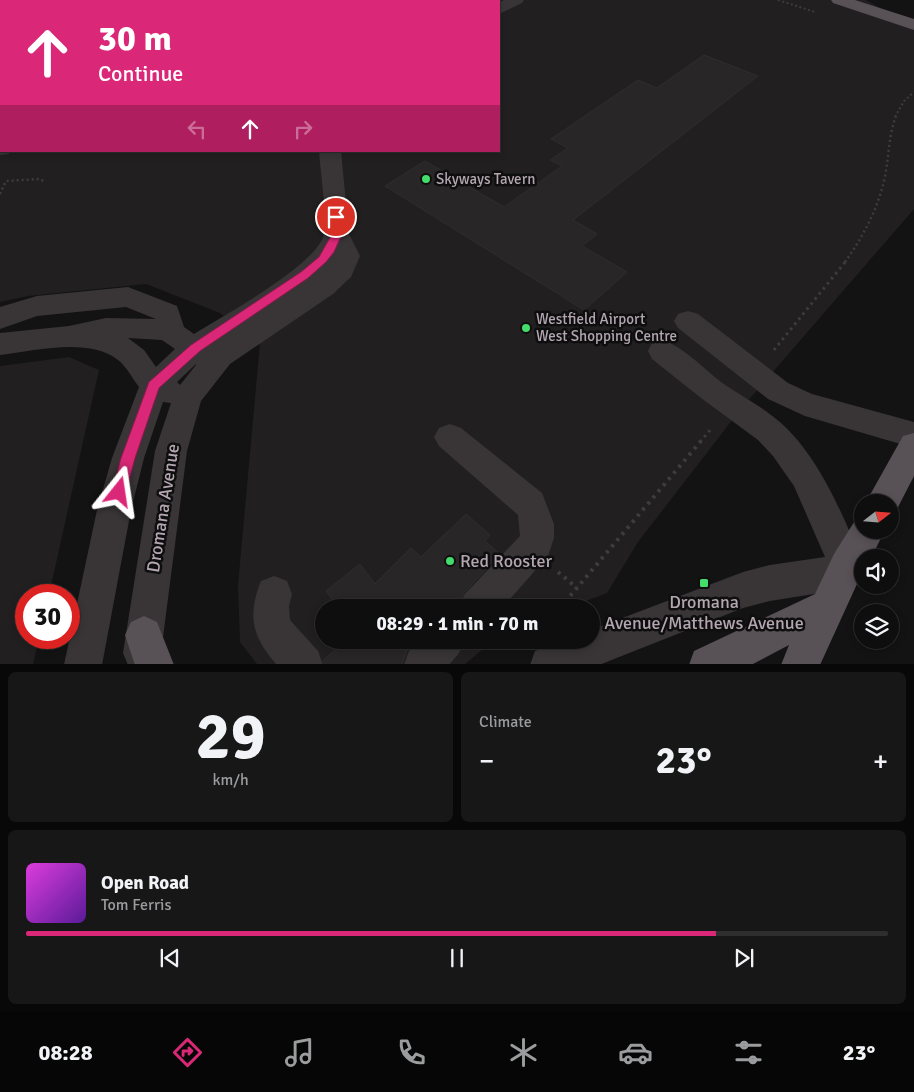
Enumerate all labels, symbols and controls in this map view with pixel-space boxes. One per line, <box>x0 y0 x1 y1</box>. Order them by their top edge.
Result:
text: 30 m <box>98 17 172 60</box>
icon: ahead <box>15 20 80 85</box>
text: Continue <box>98 60 183 87</box>
icon: left <box>183 115 211 143</box>
icon: ahead <box>236 115 264 143</box>
icon: right <box>289 115 317 143</box>
place label: Skyways Tavern <box>436 170 535 188</box>
marker: Skyways Tavern <box>420 173 432 185</box>
pin <box>315 196 357 238</box>
icon: arrive <box>322 203 350 231</box>
place label: Westfield Airport West Shopping Centre <box>536 310 677 345</box>
marker: Westfield Airport West Shopping Centre <box>520 322 532 334</box>
street label: Dromana Avenue <box>142 442 184 574</box>
position arrow <box>92 465 144 517</box>
north arrow <box>854 494 899 539</box>
map controls <box>854 494 899 649</box>
button: sound <box>854 549 899 594</box>
place label: Red Rooster <box>460 550 552 572</box>
marker: Red Rooster <box>444 555 456 567</box>
marker: Dromana Avenue/Matthews Avenue <box>698 577 710 589</box>
speed limit sign: 30 <box>15 584 80 649</box>
place label: Dromana Avenue/Matthews Avenue <box>604 591 804 634</box>
button: layers <box>854 604 899 649</box>
text: 08:29 · 1 min · 70 m <box>377 612 538 636</box>
text: 29 <box>195 697 266 777</box>
text: Climate <box>479 712 532 732</box>
text: 23° <box>655 737 712 784</box>
text: − <box>479 744 494 778</box>
text: + <box>873 744 888 778</box>
text: km/h <box>212 770 249 790</box>
text: Open Road <box>101 871 189 895</box>
text: Tom Ferris <box>101 895 171 915</box>
icon: previous <box>156 944 184 972</box>
icon: pause <box>443 944 471 972</box>
icon: next <box>730 944 758 972</box>
icon: directions <box>170 1035 205 1070</box>
icon: music <box>282 1035 317 1070</box>
icon: phone <box>394 1035 429 1070</box>
icon: climate <box>506 1035 541 1070</box>
icon: car <box>618 1035 653 1070</box>
icon: filters <box>731 1035 766 1070</box>
text: 08:28 <box>39 1039 93 1066</box>
text: 23° <box>843 1039 875 1066</box>

